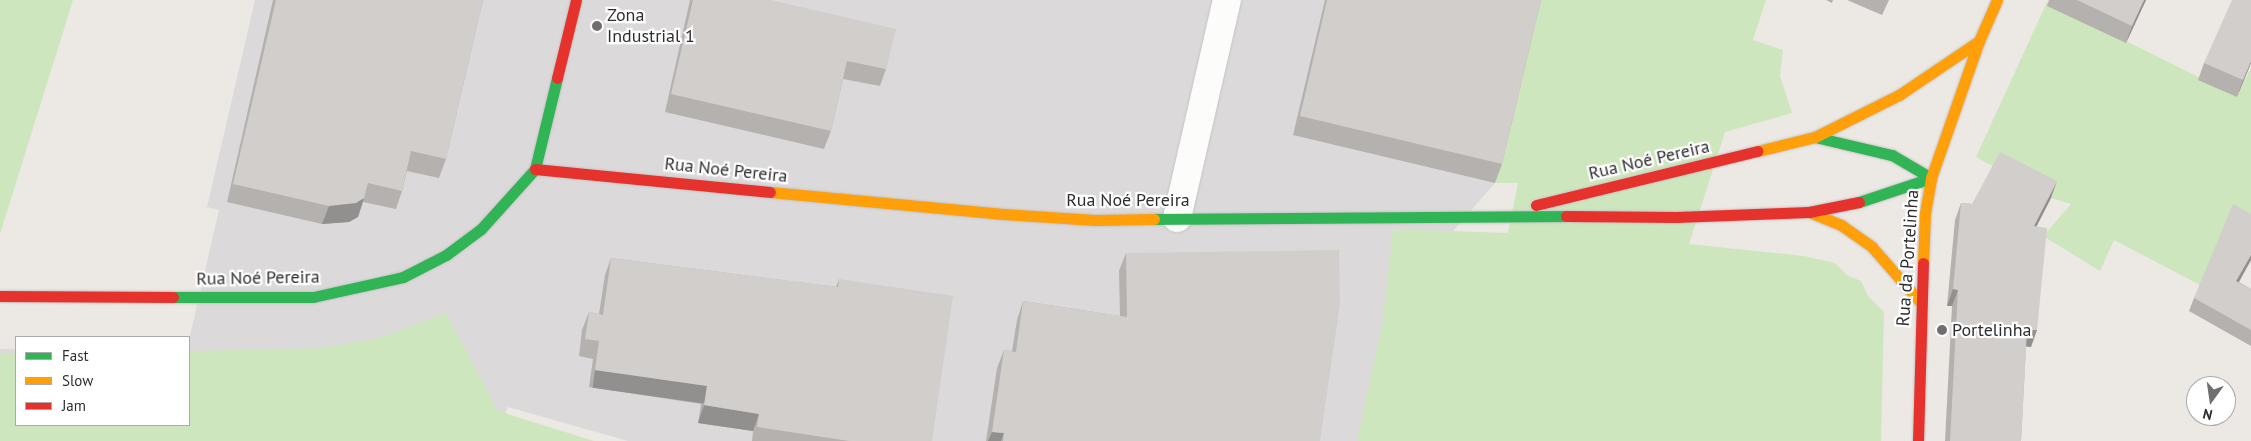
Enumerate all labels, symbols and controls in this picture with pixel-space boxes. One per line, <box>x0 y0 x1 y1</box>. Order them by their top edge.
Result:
place label: Zona Industrial 1 <box>607 5 695 48</box>
marker: Zona Industrial 1 <box>591 20 603 32</box>
street label: Rua Noé Pereira <box>1586 136 1712 184</box>
street label: Rua Noé Pereira <box>664 153 788 187</box>
street label: Rua Noé Pereira <box>1066 189 1190 211</box>
street label: Rua da Portelinha <box>1892 189 1924 327</box>
street label: Rua Noé Pereira <box>196 266 320 290</box>
place label: Portelinha <box>1952 319 2031 341</box>
marker: Portelinha <box>1936 324 1948 336</box>
legend <box>15 336 190 426</box>
text: Fast <box>62 346 89 365</box>
text: Slow <box>62 371 93 390</box>
north arrow <box>2186 376 2236 426</box>
text: Jam <box>62 396 86 415</box>
text: N <box>2201 405 2214 424</box>

